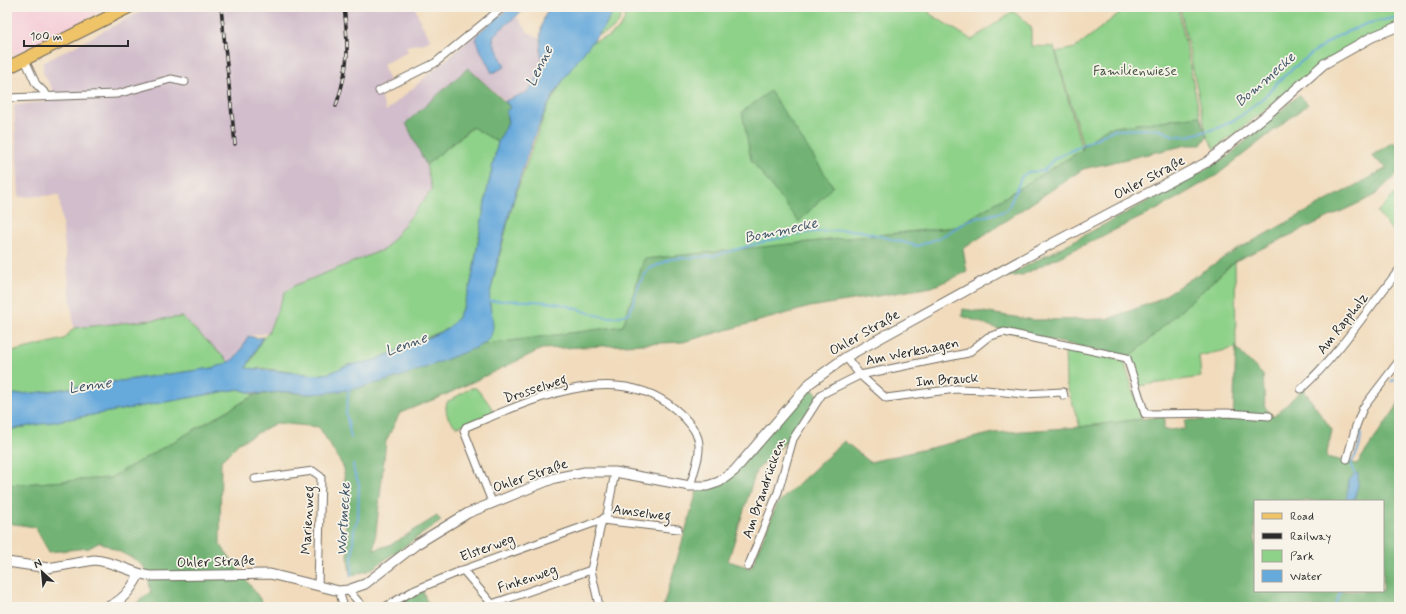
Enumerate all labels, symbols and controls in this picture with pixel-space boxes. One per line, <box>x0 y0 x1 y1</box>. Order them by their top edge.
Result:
scale bar <box>24 22 128 48</box>
text: 100 m <box>30 29 62 45</box>
water label: Lenne <box>521 42 559 90</box>
water label: Bommecke <box>1231 47 1301 112</box>
park label: Familienwiese <box>1093 62 1177 80</box>
street label: Ohler Straße <box>1111 152 1188 204</box>
water label: Bommecke <box>743 213 821 249</box>
street label: Am Rappholz <box>1313 289 1373 358</box>
street label: Ohler Straße <box>826 305 903 360</box>
water label: Lenne <box>383 328 431 362</box>
street label: Am Werkshagen <box>864 334 960 370</box>
street label: Im Brauck <box>915 369 979 391</box>
street label: Drosselweg <box>501 370 570 410</box>
water label: Lenne <box>67 373 114 399</box>
street label: Am Brandrücken <box>738 436 790 541</box>
street label: Ohler Straße <box>490 455 570 497</box>
water label: Wortmecke <box>332 481 356 556</box>
street label: Marienweg <box>297 485 321 555</box>
street label: Amselweg <box>611 500 672 527</box>
legend <box>1254 500 1384 592</box>
text: Road <box>1290 509 1314 525</box>
text: Railway <box>1290 529 1332 545</box>
street label: Elsterweg <box>458 530 517 567</box>
text: Park <box>1290 549 1314 565</box>
north arrow <box>22 552 62 592</box>
street label: Ohler Straße <box>177 552 256 572</box>
text: N <box>31 556 44 572</box>
street label: Finkenweg <box>495 560 560 598</box>
text: Water <box>1290 569 1322 585</box>

